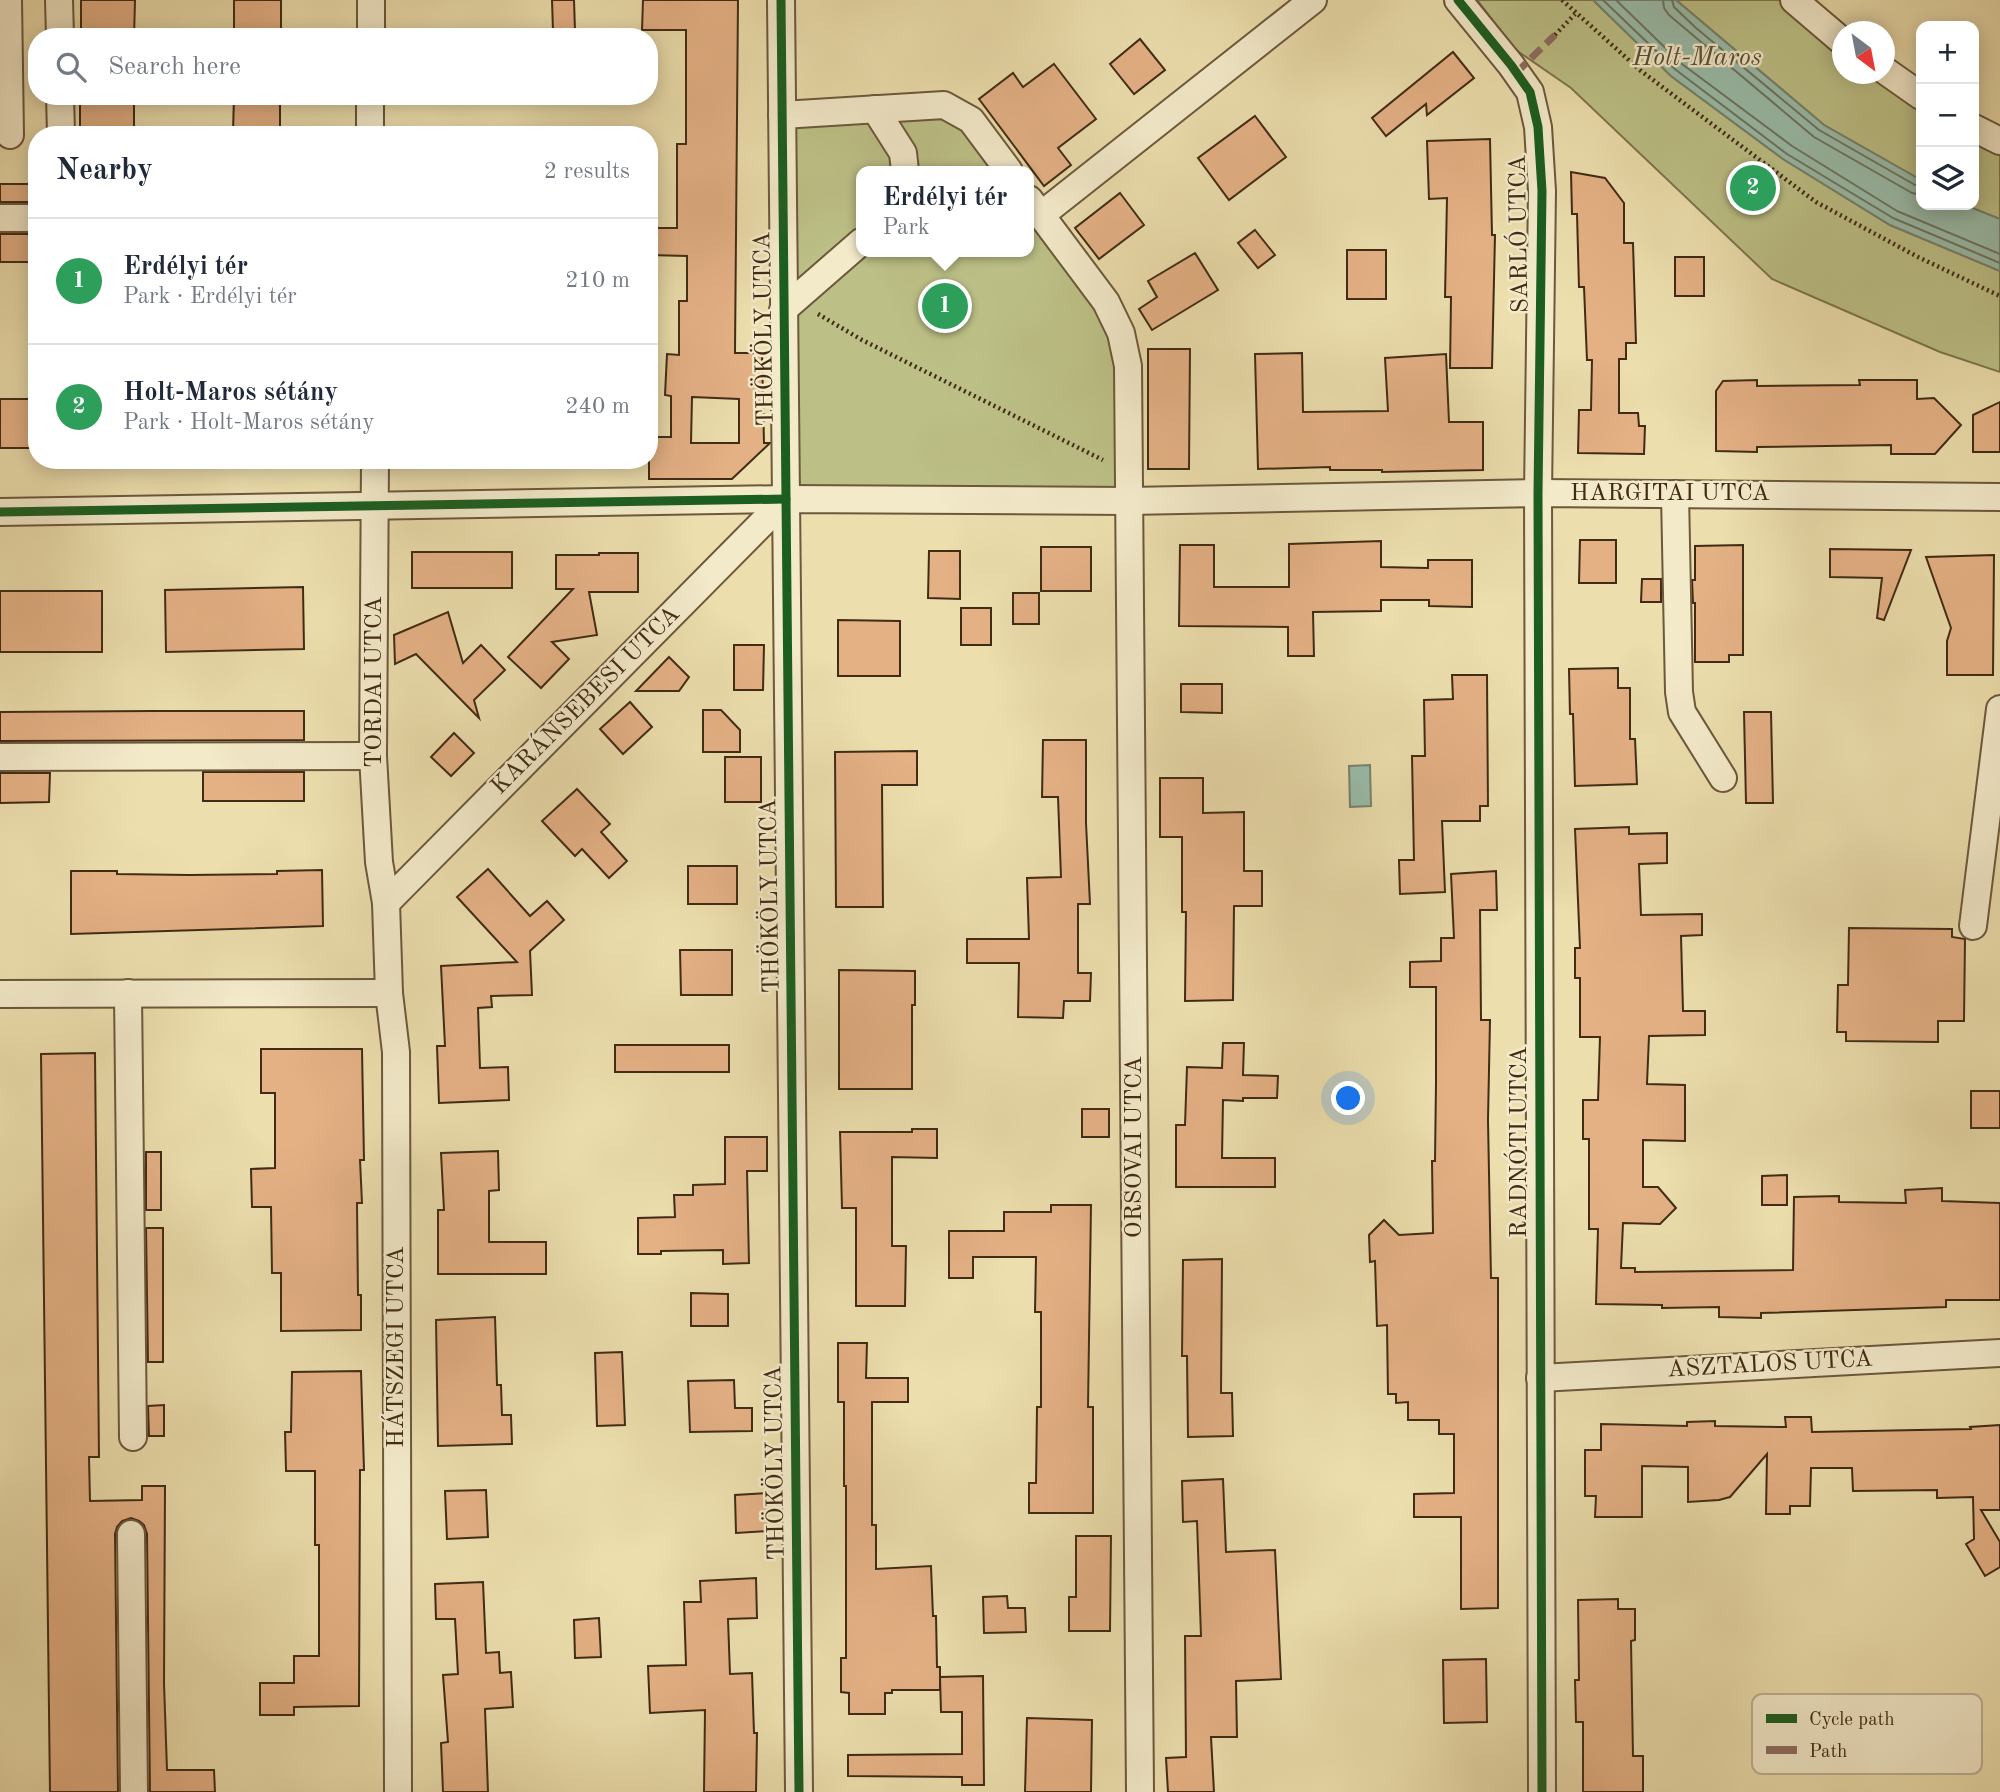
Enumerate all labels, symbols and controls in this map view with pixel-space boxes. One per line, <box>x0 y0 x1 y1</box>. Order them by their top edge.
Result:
north arrow <box>1832 21 1895 84</box>
map controls <box>1916 21 1979 210</box>
button: + <box>1916 21 1979 84</box>
search box <box>28 28 658 105</box>
water label: Holt-Maros <box>1631 45 1762 71</box>
icon: search <box>52 48 90 86</box>
text: Search here <box>108 54 241 80</box>
button: − <box>1916 84 1979 147</box>
button: layers <box>1916 147 1979 210</box>
street label: SARLÓ UTCA <box>1502 155 1533 314</box>
text: Nearby <box>56 156 153 186</box>
text: 2 results <box>544 160 630 183</box>
pin: 2 <box>1730 162 1776 214</box>
popup <box>856 166 1034 257</box>
text: Erdélyi tér <box>882 185 1008 211</box>
text: Park <box>882 216 930 239</box>
street label: THÖKÖLY UTCA <box>747 231 779 427</box>
text: Erdélyi tér <box>123 254 248 280</box>
text: 1 <box>72 269 86 292</box>
text: 210 m <box>565 269 630 292</box>
pin: 1 <box>922 280 968 332</box>
text: Park · Erdélyi tér <box>123 285 297 308</box>
text: Holt-Maros sétány <box>123 380 338 406</box>
text: 2 <box>72 395 86 418</box>
text: 240 m <box>565 395 630 418</box>
text: Park · Holt-Maros sétány <box>123 411 374 434</box>
street label: HARGITAI UTCA <box>1570 482 1770 506</box>
street label: TORDAI UTCA <box>363 596 387 768</box>
street label: KARÁNSEBESI UTCA <box>484 599 685 800</box>
street label: THÖKÖLY UTCA <box>753 798 785 994</box>
street label: RADNÓTI UTCA <box>1503 1046 1532 1238</box>
street label: ORSOVAI UTCA <box>1123 1056 1147 1238</box>
your location <box>1331 1081 1365 1115</box>
street label: HÁTSZEGI UTCA <box>381 1246 409 1448</box>
street label: ASZTALOS UTCA <box>1667 1348 1873 1382</box>
street label: THÖKÖLY UTCA <box>758 1365 790 1561</box>
legend <box>1752 1694 1982 1774</box>
text: Cycle path <box>1809 1711 1895 1730</box>
text: Path <box>1809 1743 1847 1762</box>

